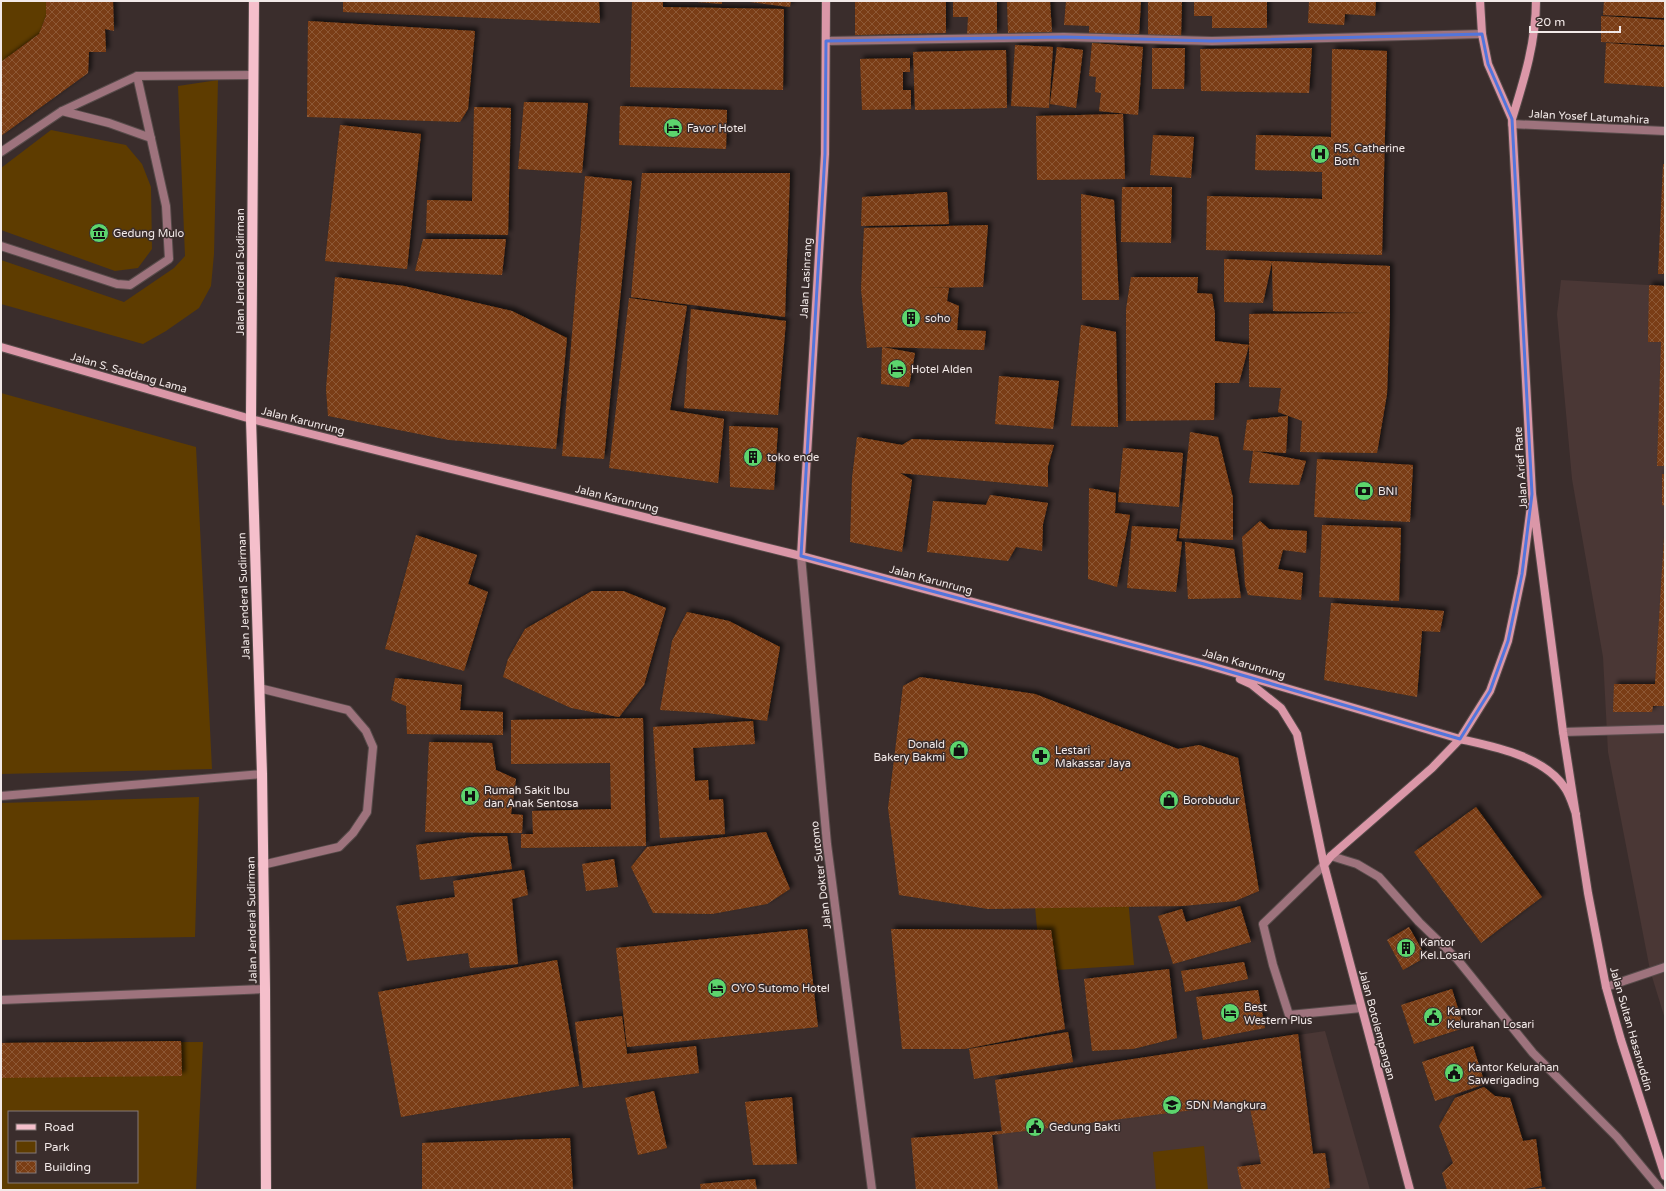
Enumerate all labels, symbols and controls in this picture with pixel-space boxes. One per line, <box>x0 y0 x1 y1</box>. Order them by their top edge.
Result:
scale bar <box>1530 8 1620 34</box>
text: 20 m <box>1536 15 1565 29</box>
street label: Jalan Yosef Latumahira <box>1528 107 1650 127</box>
hotel icon: Favor Hotel <box>662 117 684 139</box>
place label: Favor Hotel <box>687 122 746 135</box>
place label: RS. Catherine Both <box>1334 142 1405 168</box>
hospital icon: RS. Catherine Both <box>1309 143 1331 165</box>
street label: Jalan Jenderal Sudirman <box>234 208 247 336</box>
museum icon: Gedung Mulo <box>88 222 110 244</box>
place label: Gedung Mulo <box>113 227 185 240</box>
street label: Jalan Lasinrang <box>797 237 815 319</box>
building icon: soho <box>900 307 922 329</box>
place label: soho <box>925 312 951 325</box>
street label: Jalan S. Saddang Lama <box>69 350 189 396</box>
hotel icon: Hotel Alden <box>886 358 908 380</box>
place label: Hotel Alden <box>911 363 973 376</box>
street label: Jalan Karunrung <box>260 404 346 438</box>
street label: Jalan Arief Rate <box>1512 426 1530 510</box>
building icon: toko ende <box>742 446 764 468</box>
place label: toko ende <box>767 451 819 464</box>
bank icon: BNI <box>1353 480 1375 502</box>
street label: Jalan Karunrung <box>574 482 660 516</box>
place label: BNI <box>1378 485 1398 498</box>
street label: Jalan Jenderal Sudirman <box>235 532 253 660</box>
street label: Jalan Karunrung <box>888 563 974 597</box>
street label: Jalan Karunrung <box>1201 646 1287 682</box>
place label: Donald Bakery Bakmi <box>873 738 945 764</box>
shop icon: Donald Bakery Bakmi <box>948 739 970 761</box>
place label: Lestari Makassar Jaya <box>1055 744 1131 770</box>
pharmacy icon: Lestari Makassar Jaya <box>1030 745 1052 767</box>
place label: Rumah Sakit Ibu dan Anak Sentosa <box>484 784 578 810</box>
hospital icon: Rumah Sakit Ibu dan Anak Sentosa <box>459 785 481 807</box>
shop icon: Borobudur <box>1158 789 1180 811</box>
place label: Borobudur <box>1183 794 1240 807</box>
street label: Jalan Dokter Sutomo <box>808 820 834 930</box>
street label: Jalan Jenderal Sudirman <box>244 856 260 984</box>
place label: Kantor Kel.Losari <box>1420 936 1471 962</box>
building icon: Kantor Kel.Losari <box>1395 937 1417 959</box>
street label: Jalan Sultan Hasanuddin <box>1607 965 1655 1093</box>
street label: Jalan Botolempangan <box>1356 968 1398 1082</box>
hotel icon: OYO Sutomo Hotel <box>706 977 728 999</box>
place label: OYO Sutomo Hotel <box>731 982 830 995</box>
place label: Best Western Plus <box>1244 1001 1312 1027</box>
hotel icon: Best Western Plus <box>1219 1002 1241 1024</box>
place label: Kantor Kelurahan Losari <box>1447 1005 1534 1031</box>
public building icon: Kantor Kelurahan Losari <box>1422 1006 1444 1028</box>
place label: Kantor Kelurahan Sawerigading <box>1468 1061 1559 1087</box>
public building icon: Kantor Kelurahan Sawerigading <box>1443 1062 1465 1084</box>
school or university icon: SDN Mangkura <box>1161 1094 1183 1116</box>
place label: SDN Mangkura <box>1186 1099 1266 1112</box>
legend <box>8 1111 138 1183</box>
public building icon: Gedung Bakti <box>1024 1116 1046 1138</box>
text: Road <box>44 1120 74 1134</box>
place label: Gedung Bakti <box>1049 1121 1120 1134</box>
text: Park <box>44 1140 70 1154</box>
text: Building <box>44 1160 91 1174</box>

